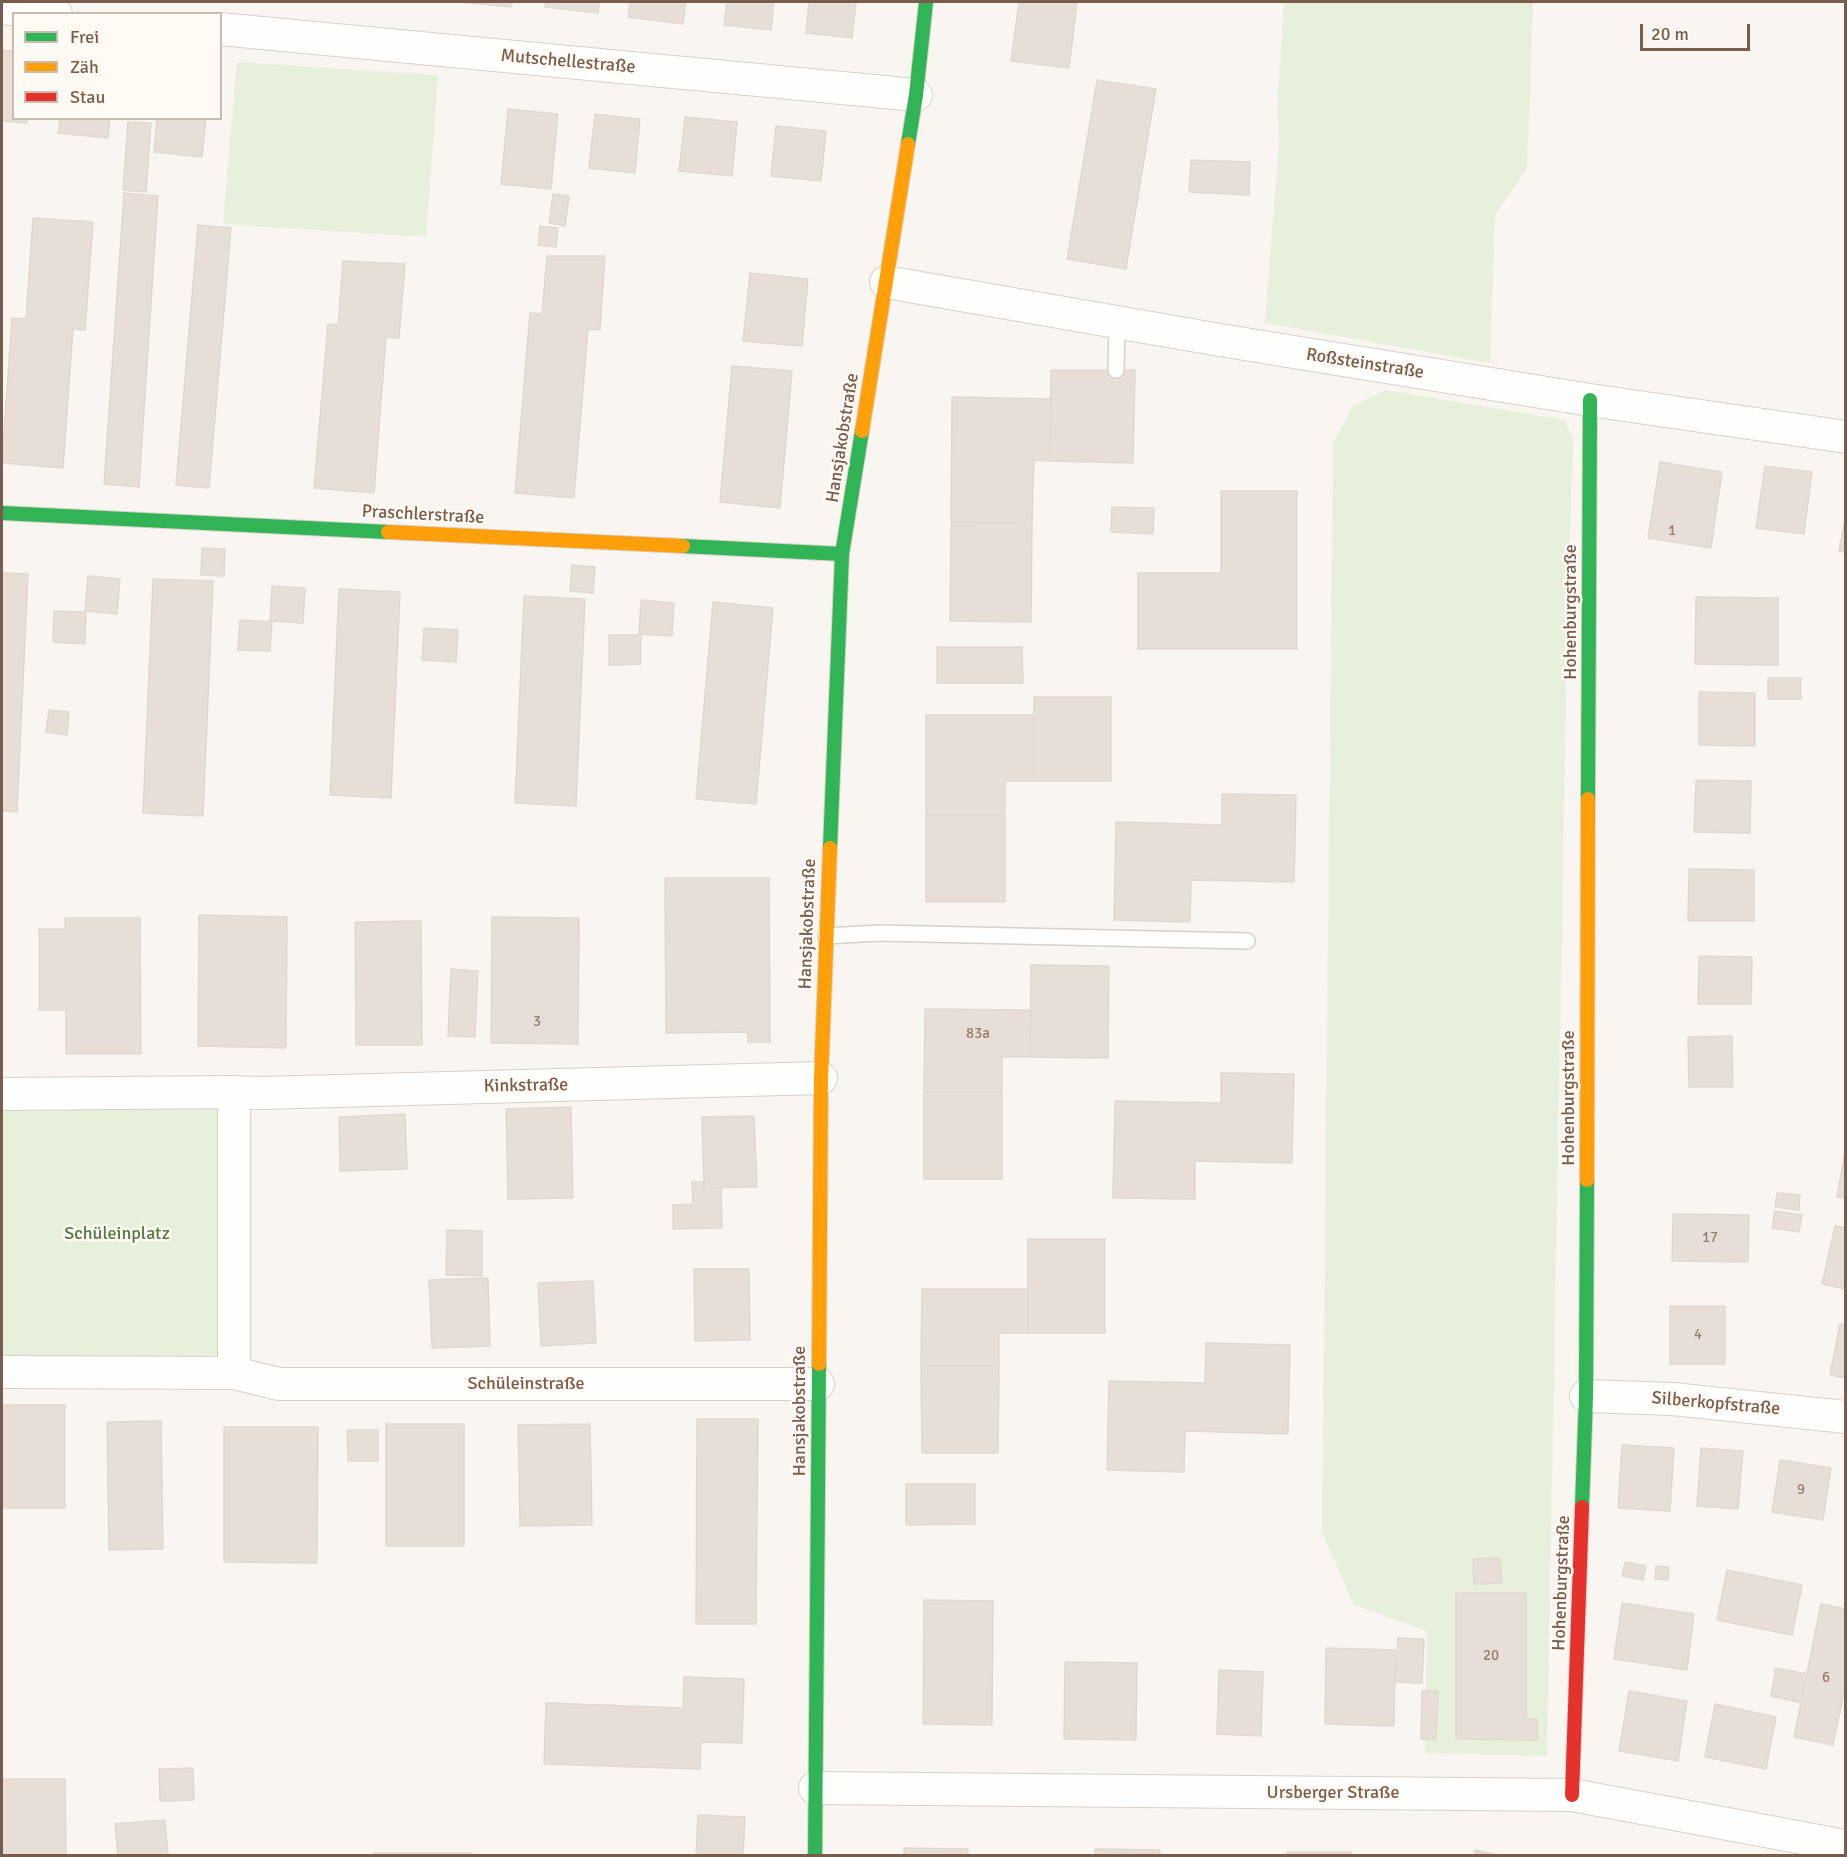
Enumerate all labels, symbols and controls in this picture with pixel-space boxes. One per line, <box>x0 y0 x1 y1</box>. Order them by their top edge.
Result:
legend <box>12 12 222 120</box>
scale bar <box>1643 12 1752 50</box>
text: 20 m <box>1651 23 1689 45</box>
text: Frei <box>70 26 99 48</box>
street label: Mutschellestraße <box>500 45 636 79</box>
text: Zäh <box>70 56 99 78</box>
text: Stau <box>70 86 105 108</box>
street label: Roßsteinstraße <box>1305 344 1425 384</box>
street label: Hansjakobstraße <box>822 372 864 504</box>
street label: Praschlerstraße <box>361 501 485 529</box>
house number: 1 <box>1668 522 1676 540</box>
street label: Hohenburgstraße <box>1560 544 1582 680</box>
street label: Hansjakobstraße <box>795 858 821 990</box>
house number: 3 <box>533 1013 541 1031</box>
house number: 83a <box>966 1025 990 1043</box>
street label: Hohenburgstraße <box>1558 1030 1580 1166</box>
street label: Kinkstraße <box>484 1074 568 1098</box>
park label: Schüleinplatz <box>64 1223 170 1245</box>
house number: 17 <box>1702 1229 1718 1247</box>
house number: 4 <box>1694 1326 1702 1344</box>
street label: Hansjakobstraße <box>789 1346 811 1476</box>
street label: Schüleinstraße <box>467 1373 585 1395</box>
street label: Silberkopfstraße <box>1651 1388 1781 1420</box>
house number: 9 <box>1797 1481 1805 1499</box>
street label: Hohenburgstraße <box>1549 1515 1575 1651</box>
house number: 20 <box>1483 1647 1499 1665</box>
house number: 6 <box>1822 1669 1830 1687</box>
street label: Ursberger Straße <box>1267 1782 1399 1804</box>

